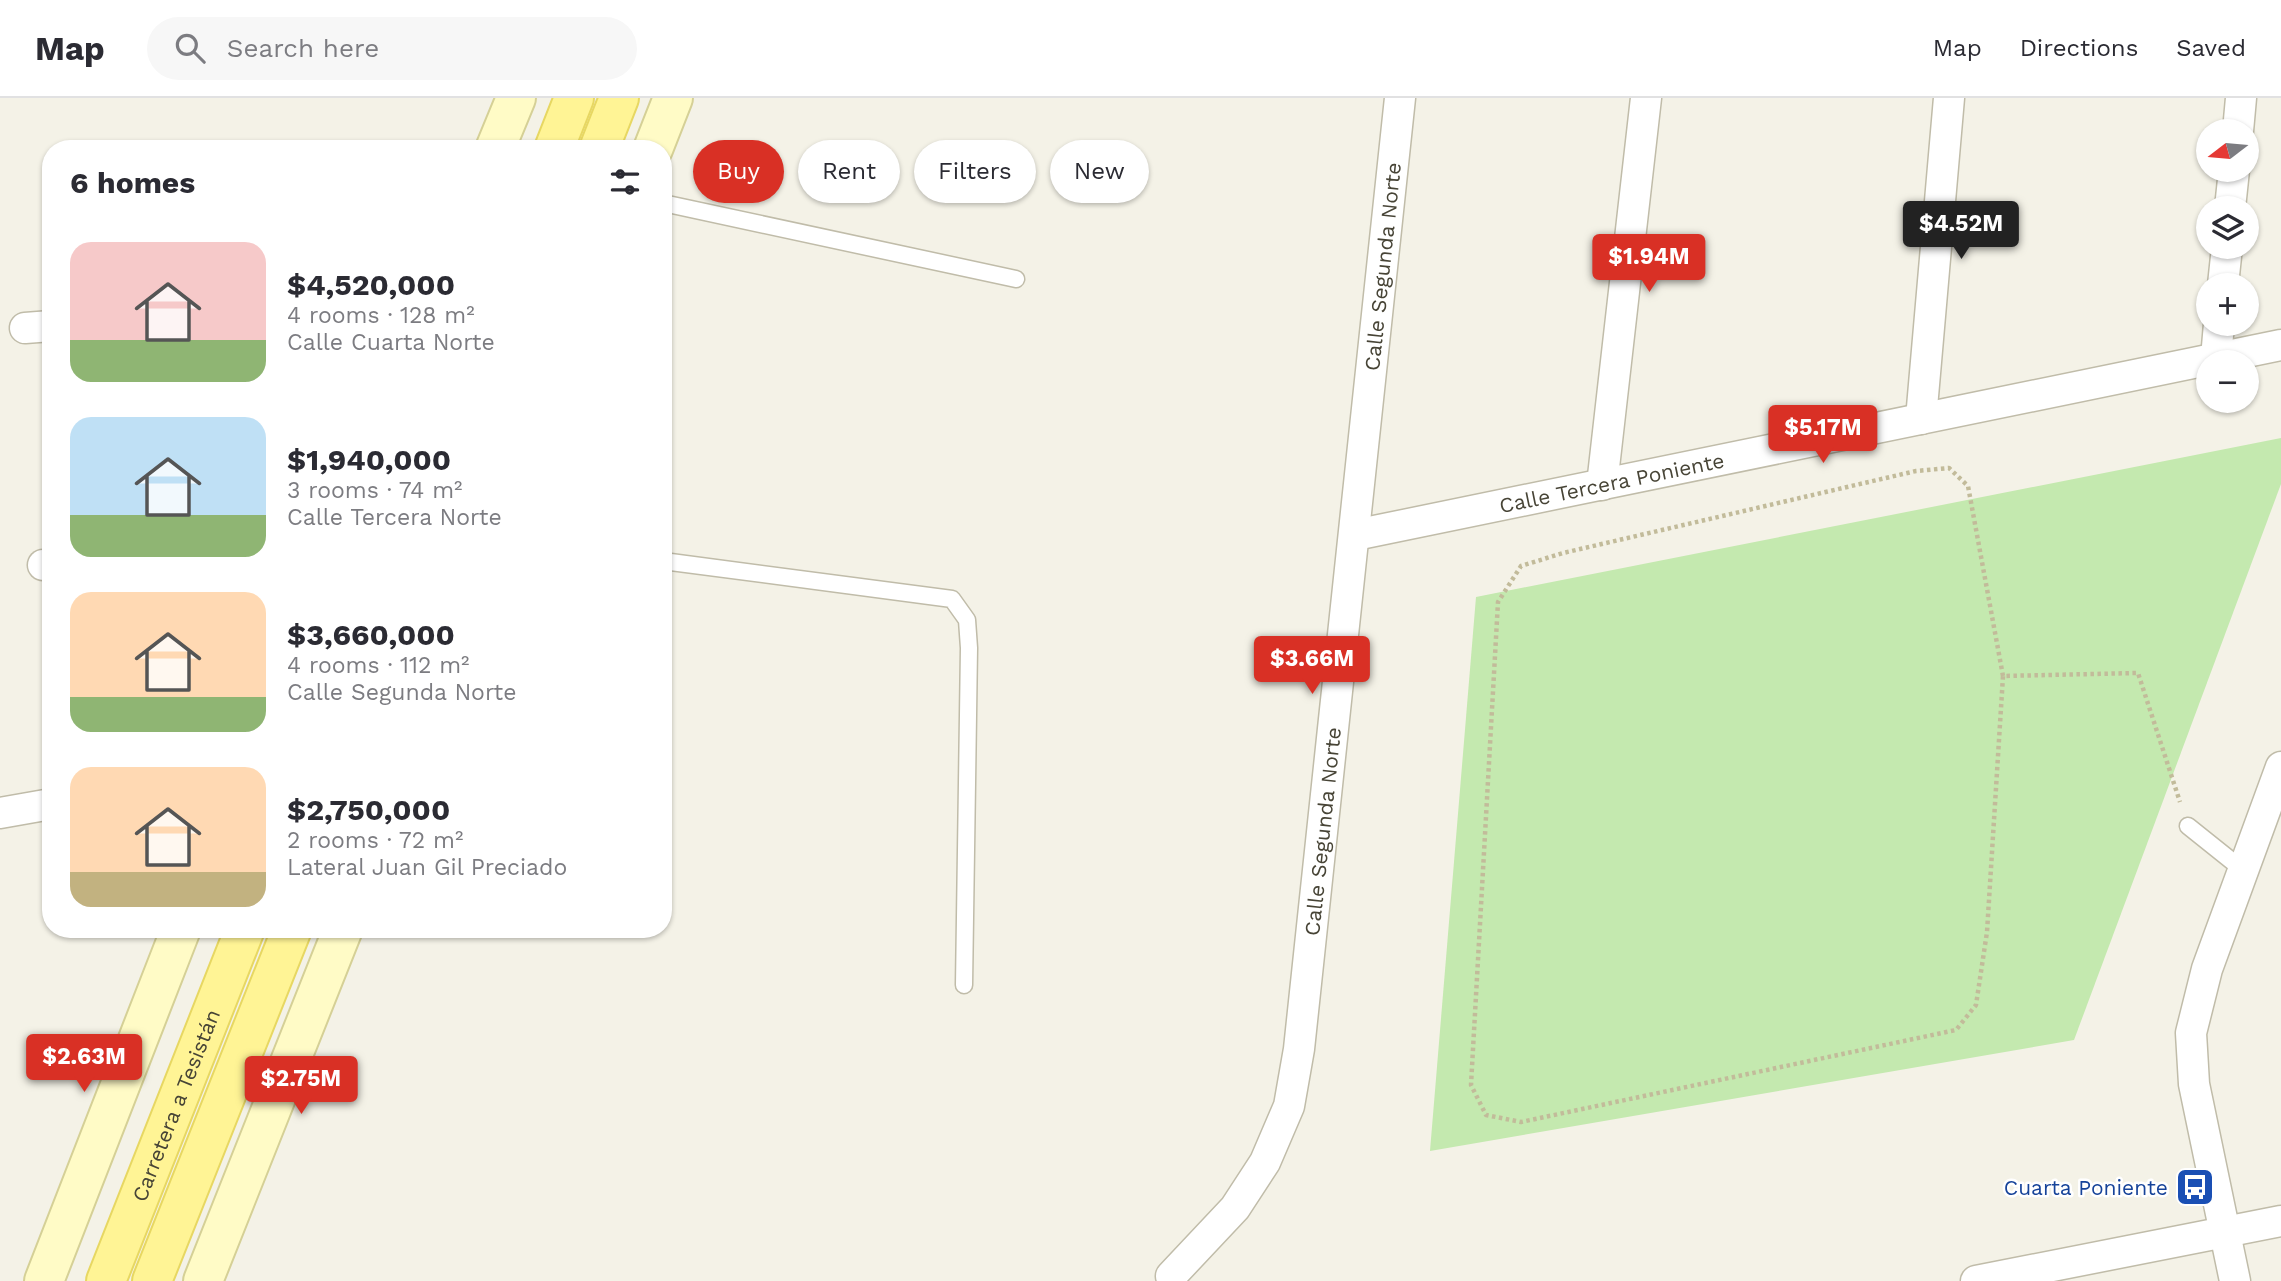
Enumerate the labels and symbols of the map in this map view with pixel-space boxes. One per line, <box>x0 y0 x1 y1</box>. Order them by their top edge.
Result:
north arrow <box>2196 119 2259 182</box>
street label: Calle Segunda Norte <box>1359 161 1406 372</box>
pin: $4.52M <box>1904 202 2018 261</box>
pin: $1.94M <box>1592 234 1706 294</box>
pin: $5.17M <box>1766 406 1880 465</box>
street label: Calle Tercera Poniente <box>1497 447 1726 518</box>
pin: $3.66M <box>1255 636 1369 696</box>
street label: Calle Segunda Norte <box>1299 726 1346 937</box>
street label: Carretera a Tesistán <box>126 1005 225 1205</box>
pin: $2.63M <box>27 1034 141 1094</box>
pin: $2.75M <box>244 1056 358 1116</box>
bus stop icon: Cuarta Poniente <box>2174 1166 2216 1208</box>
place label: Cuarta Poniente <box>2004 1175 2168 1200</box>

